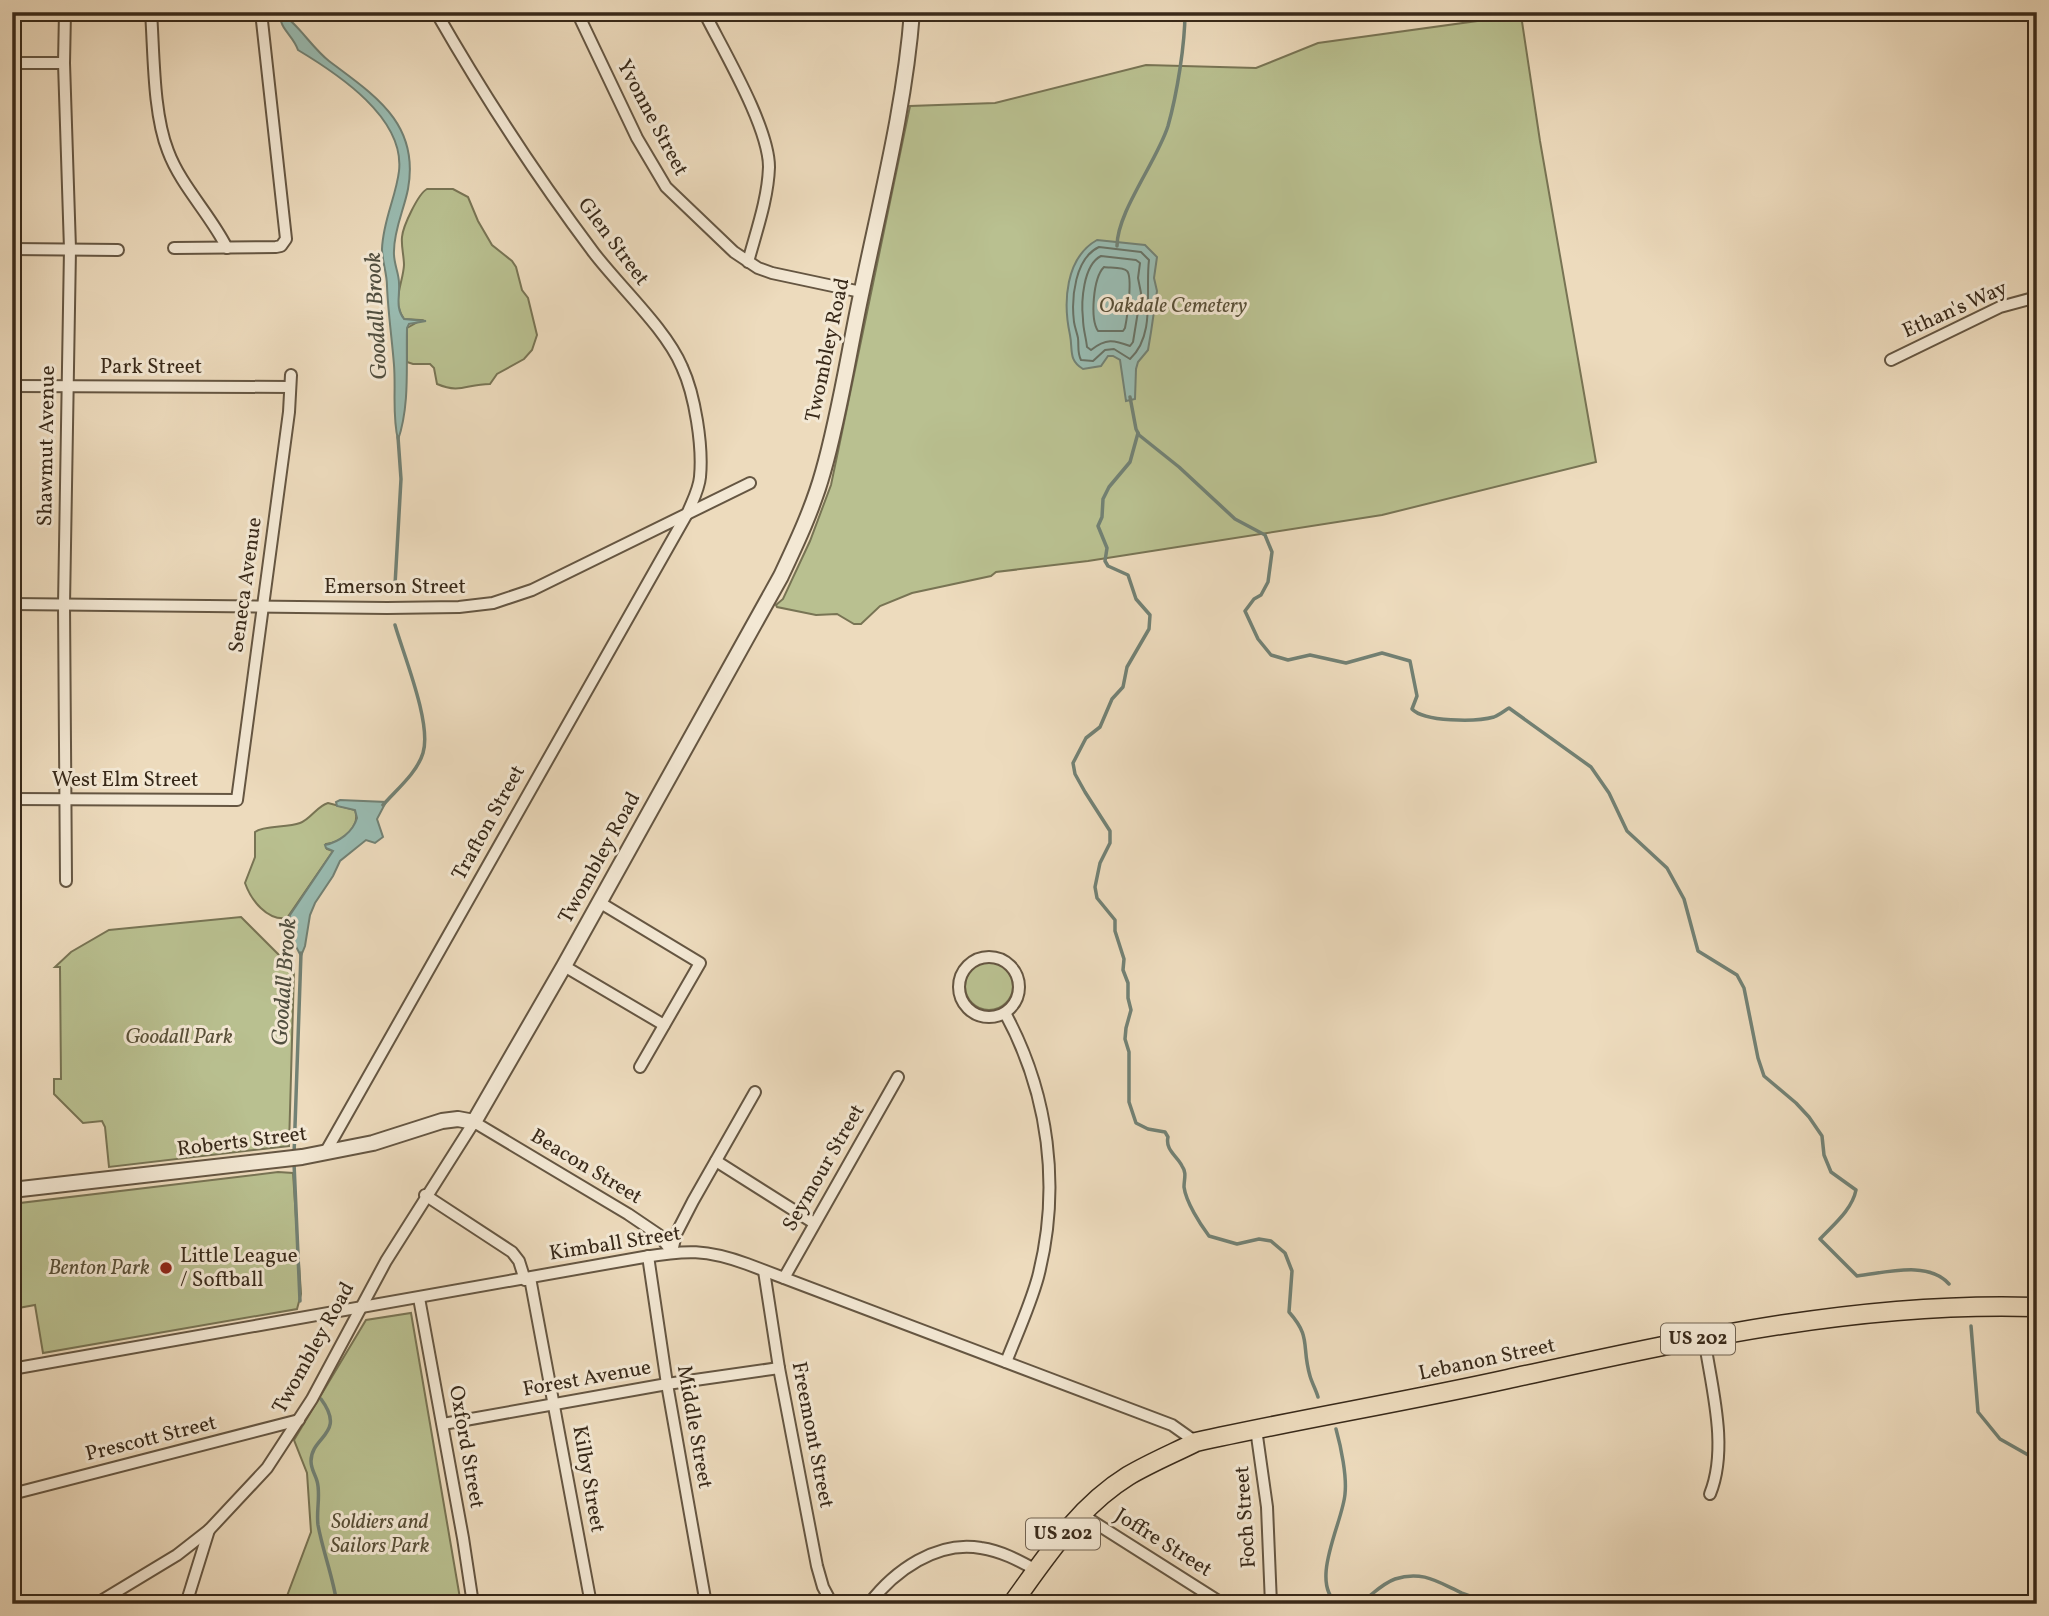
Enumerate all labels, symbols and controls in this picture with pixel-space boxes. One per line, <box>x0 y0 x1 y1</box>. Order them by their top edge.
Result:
street label: Yvonne Street <box>609 55 695 181</box>
street label: Glen Street <box>570 192 656 292</box>
water label: Goodall Brook <box>358 251 396 381</box>
street label: Ethan's Way <box>1898 274 2013 346</box>
street label: Twombley Road <box>799 275 857 425</box>
park label: Oakdale Cemetery <box>1099 292 1248 321</box>
street label: Park Street <box>100 353 202 382</box>
street label: Shawmut Avenue <box>31 365 63 527</box>
street label: Seneca Avenue <box>222 515 270 655</box>
street label: Emerson Street <box>324 573 466 602</box>
street label: Trafton Street <box>445 760 533 886</box>
street label: West Elm Street <box>52 766 198 795</box>
street label: Twombley Road <box>552 787 648 929</box>
water label: Goodall Brook <box>265 917 305 1047</box>
park label: Goodall Park <box>125 1023 233 1052</box>
street label: Seymour Street <box>776 1099 872 1237</box>
street label: Roberts Street <box>175 1120 309 1164</box>
street label: Beacon Street <box>525 1122 647 1212</box>
street label: Kimball Street <box>547 1219 683 1269</box>
place label: Little League / Softball <box>180 1242 298 1295</box>
park label: Benton Park <box>48 1254 150 1283</box>
marker: Little League / Softball <box>158 1260 174 1276</box>
street label: Twombley Road <box>266 1277 362 1419</box>
road number: US 202 <box>1661 1324 1735 1354</box>
street label: Lebanon Street <box>1416 1331 1558 1389</box>
street label: Forest Avenue <box>521 1353 654 1405</box>
street label: Freemont Street <box>784 1359 840 1511</box>
street label: Middle Street <box>669 1363 719 1491</box>
street label: Oxford Street <box>441 1383 491 1511</box>
street label: Prescott Street <box>82 1409 220 1469</box>
street label: Kilby Street <box>564 1423 612 1535</box>
street label: Foch Street <box>1228 1465 1264 1569</box>
street label: Joffre Street <box>1109 1502 1217 1584</box>
park label: Soldiers and Sailors Park <box>331 1508 430 1561</box>
road number: US 202 <box>1026 1518 1100 1550</box>

